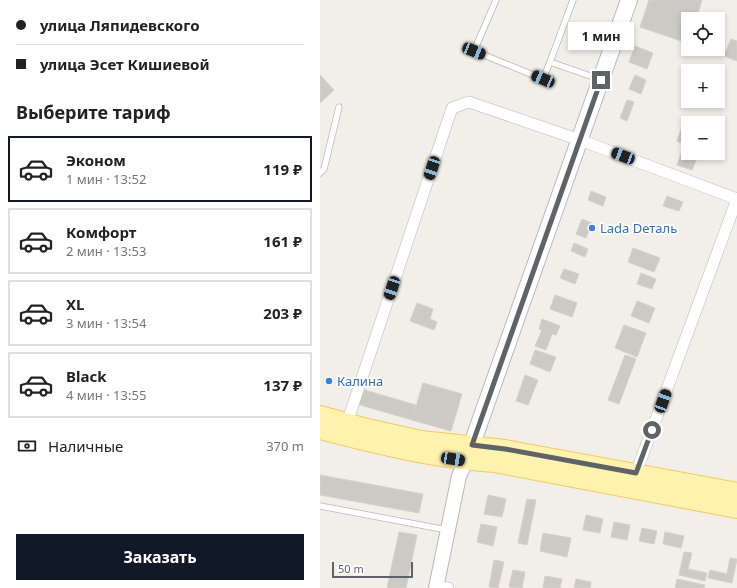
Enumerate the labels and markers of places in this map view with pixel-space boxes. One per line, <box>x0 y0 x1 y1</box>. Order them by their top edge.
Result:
place label: Lada Dеталь <box>600 219 677 237</box>
marker: Lada Dеталь <box>587 223 597 233</box>
place label: Калина <box>337 372 383 390</box>
marker: Калина <box>324 376 334 386</box>

